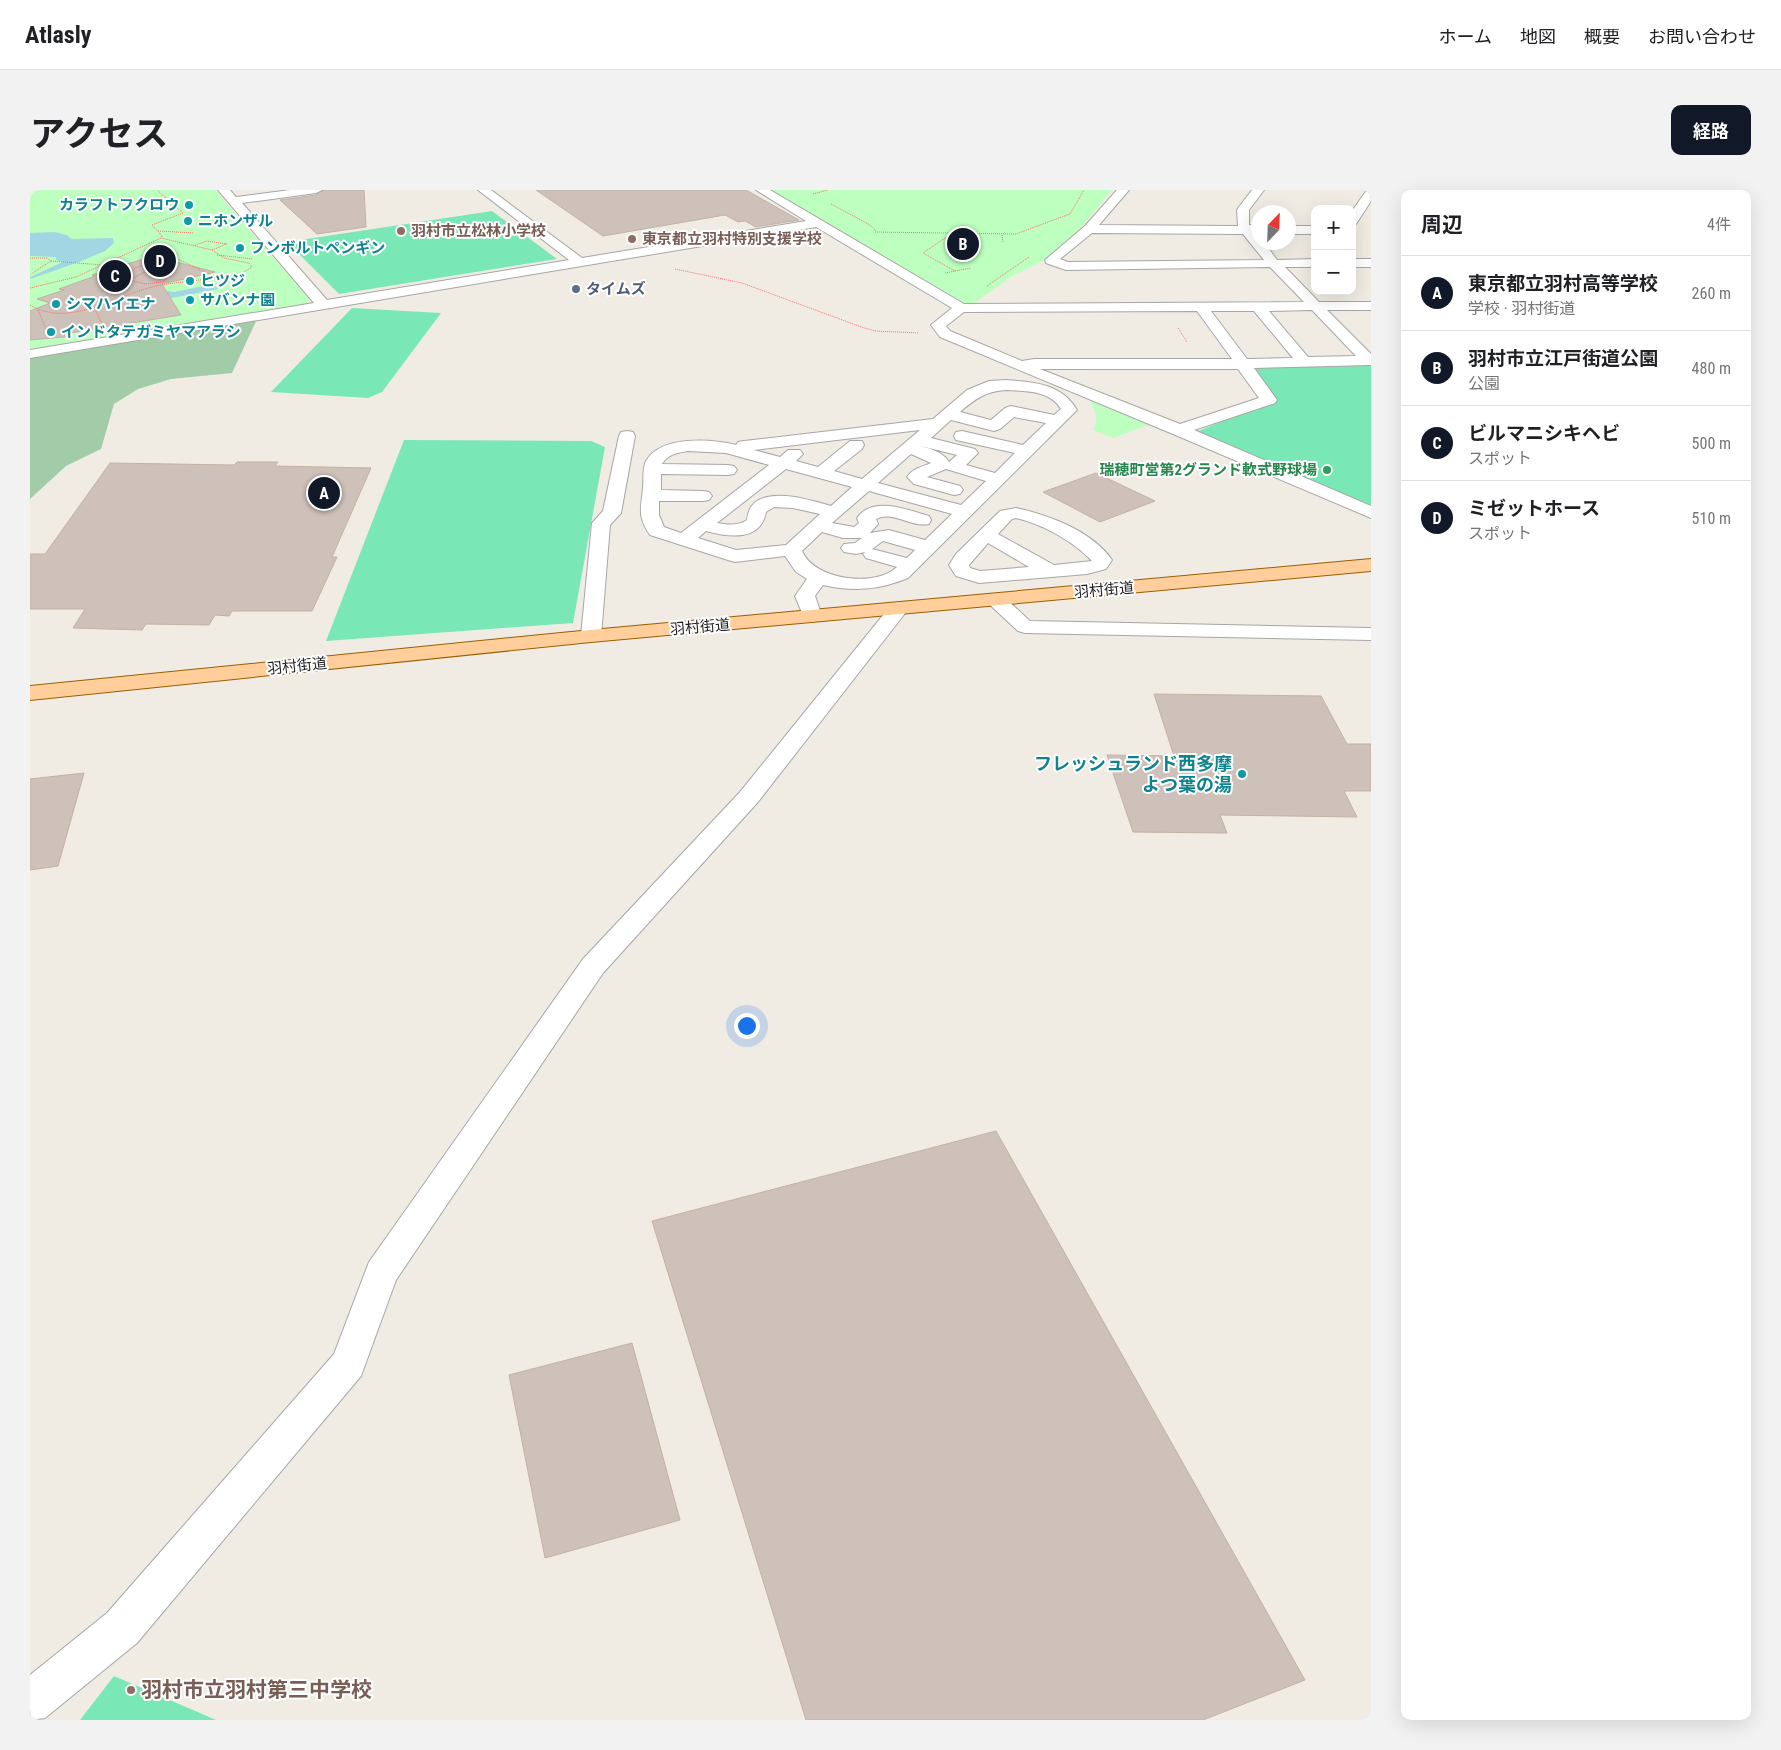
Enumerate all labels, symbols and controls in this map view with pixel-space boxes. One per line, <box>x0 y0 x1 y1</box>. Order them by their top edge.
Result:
text: Atlasly <box>25 21 91 49</box>
text: ホーム <box>1439 26 1492 47</box>
text: 地図 <box>1520 26 1556 47</box>
text: 概要 <box>1584 26 1620 47</box>
text: お問い合わせ <box>1648 26 1756 47</box>
button: 経路 <box>1671 105 1751 155</box>
text: アクセス <box>30 114 168 155</box>
place label: カラフトフクロウ <box>59 196 179 214</box>
marker: カラフトフクロウ <box>183 199 195 211</box>
north arrow <box>1251 205 1296 250</box>
map controls <box>1311 205 1356 295</box>
button: + <box>1311 205 1356 250</box>
place label: ニホンザル <box>198 212 273 230</box>
text: 周辺 <box>1421 213 1463 237</box>
marker: ニホンザル <box>182 215 194 227</box>
text: 4件 <box>1707 215 1731 234</box>
place label: 羽村市立松林小学校 <box>411 222 546 240</box>
marker: 羽村市立松林小学校 <box>395 225 407 237</box>
pin: B <box>947 225 979 263</box>
place label: 東京都立羽村特別支援学校 <box>642 230 822 248</box>
marker: 東京都立羽村特別支援学校 <box>626 233 638 245</box>
place label: フンボルトペンギン <box>250 239 385 257</box>
pin: D <box>144 242 176 280</box>
marker: フンボルトペンギン <box>234 242 246 254</box>
button: − <box>1311 250 1356 295</box>
pin: C <box>99 257 131 295</box>
place label: ヒツジ <box>200 272 245 290</box>
text: 東京都立羽村高等学校 <box>1468 272 1658 295</box>
marker: ヒツジ <box>184 275 196 287</box>
place label: タイムズ <box>586 280 646 298</box>
marker: タイムズ <box>570 283 582 295</box>
text: A <box>1432 284 1442 303</box>
text: 260 m <box>1692 284 1731 303</box>
place label: サバンナ園 <box>200 291 275 309</box>
marker: サバンナ園 <box>184 294 196 306</box>
place label: シマハイエナ <box>66 295 156 313</box>
marker: シマハイエナ <box>50 298 62 310</box>
text: 学校 · 羽村街道 <box>1468 299 1575 318</box>
place label: インドタテガミヤマアラシ <box>61 323 241 341</box>
marker: インドタテガミヤマアラシ <box>45 326 57 338</box>
text: 羽村市立江戸街道公園 <box>1468 347 1658 370</box>
text: B <box>1433 359 1441 378</box>
text: 480 m <box>1692 359 1731 378</box>
text: 公園 <box>1468 374 1500 393</box>
text: ビルマニシキヘビ <box>1468 422 1620 445</box>
text: C <box>1432 434 1442 453</box>
text: 500 m <box>1692 434 1731 453</box>
text: スポット <box>1468 449 1532 468</box>
place label: 瑞穂町営第2グランド軟式野球場 <box>1099 461 1317 479</box>
marker: 瑞穂町営第2グランド軟式野球場 <box>1321 464 1333 476</box>
pin: A <box>308 474 340 512</box>
text: ミゼットホース <box>1468 497 1600 520</box>
text: D <box>1432 509 1442 528</box>
text: 510 m <box>1692 509 1731 528</box>
text: スポット <box>1468 524 1532 543</box>
street label: 羽村街道 <box>1073 578 1135 602</box>
street label: 羽村街道 <box>669 615 731 639</box>
street label: 羽村街道 <box>266 654 328 678</box>
place label: フレッシュランド西多摩 よつ葉の湯 <box>1034 753 1232 795</box>
marker: フレッシュランド西多摩 よつ葉の湯 <box>1236 768 1248 780</box>
your location <box>734 1013 760 1039</box>
place label: 羽村市立羽村第三中学校 <box>141 1678 372 1702</box>
marker: 羽村市立羽村第三中学校 <box>125 1684 137 1696</box>

